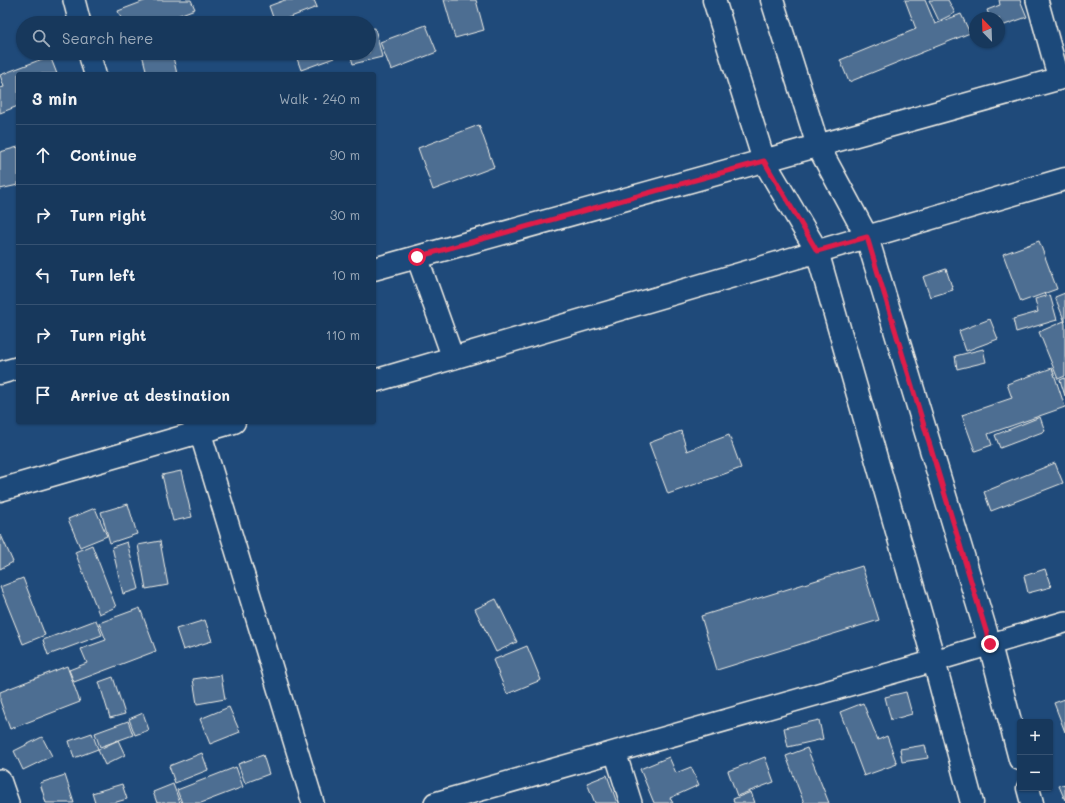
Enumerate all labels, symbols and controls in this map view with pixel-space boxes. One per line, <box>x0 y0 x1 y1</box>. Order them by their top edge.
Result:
north arrow <box>969 12 1005 48</box>
search box <box>16 16 376 60</box>
icon: search <box>30 27 52 49</box>
text: Search here <box>62 28 153 48</box>
text: 3 min <box>32 87 77 109</box>
text: Walk · 240 m <box>279 90 360 107</box>
icon: ahead <box>32 144 54 166</box>
text: Continue <box>70 145 137 165</box>
text: 90 m <box>330 146 360 163</box>
icon: right <box>32 204 54 226</box>
text: Turn right <box>70 205 147 225</box>
text: 30 m <box>330 206 360 223</box>
route start <box>408 248 426 266</box>
icon: left <box>32 264 54 286</box>
text: Turn left <box>70 265 135 285</box>
text: 10 m <box>332 266 360 283</box>
icon: right <box>32 324 54 346</box>
text: Turn right <box>70 325 147 345</box>
text: 110 m <box>326 326 360 343</box>
icon: arrive <box>32 384 54 406</box>
text: Arrive at destination <box>70 385 230 405</box>
route end <box>981 635 999 653</box>
map controls <box>1017 719 1053 791</box>
button: + <box>1017 719 1053 755</box>
button: − <box>1017 755 1053 791</box>

